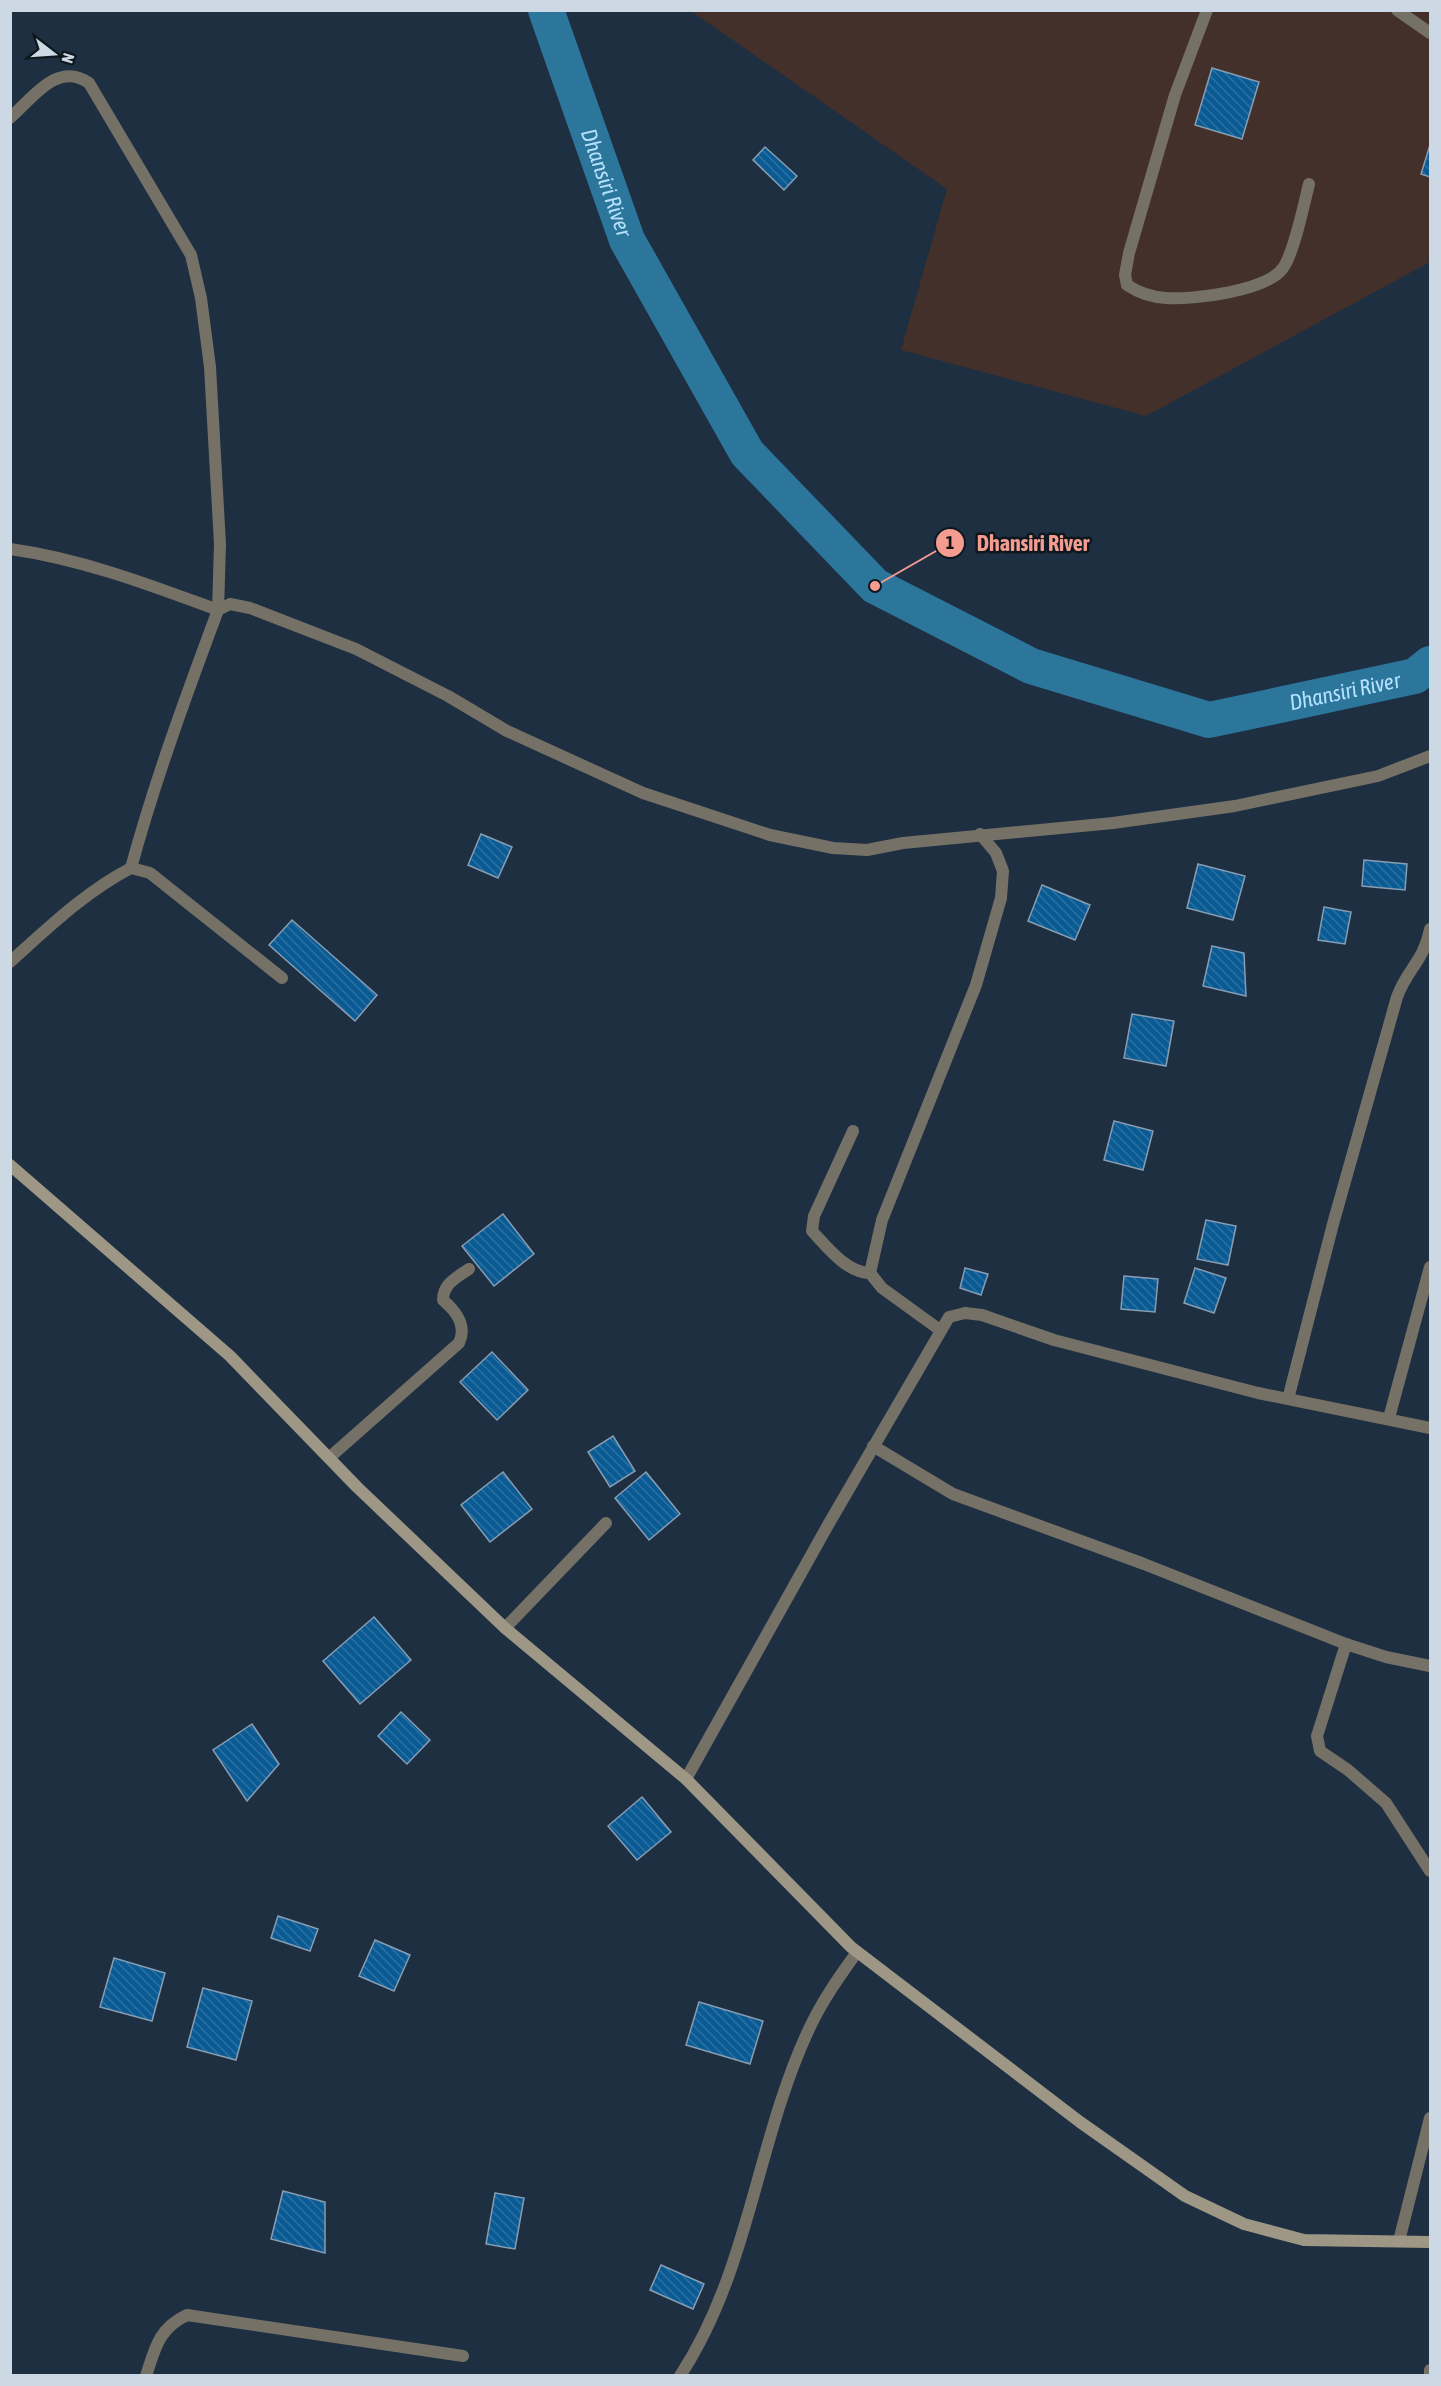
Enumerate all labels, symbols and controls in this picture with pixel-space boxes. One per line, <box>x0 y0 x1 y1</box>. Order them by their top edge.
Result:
north arrow <box>24 24 84 84</box>
text: N <box>58 51 78 66</box>
water label: Dhansiri River <box>576 125 638 242</box>
callout: Dhansiri River <box>935 523 1102 563</box>
text: Dhansiri River <box>977 530 1090 556</box>
text: 1 <box>946 532 954 553</box>
water label: Dhansiri River <box>1287 666 1404 716</box>

